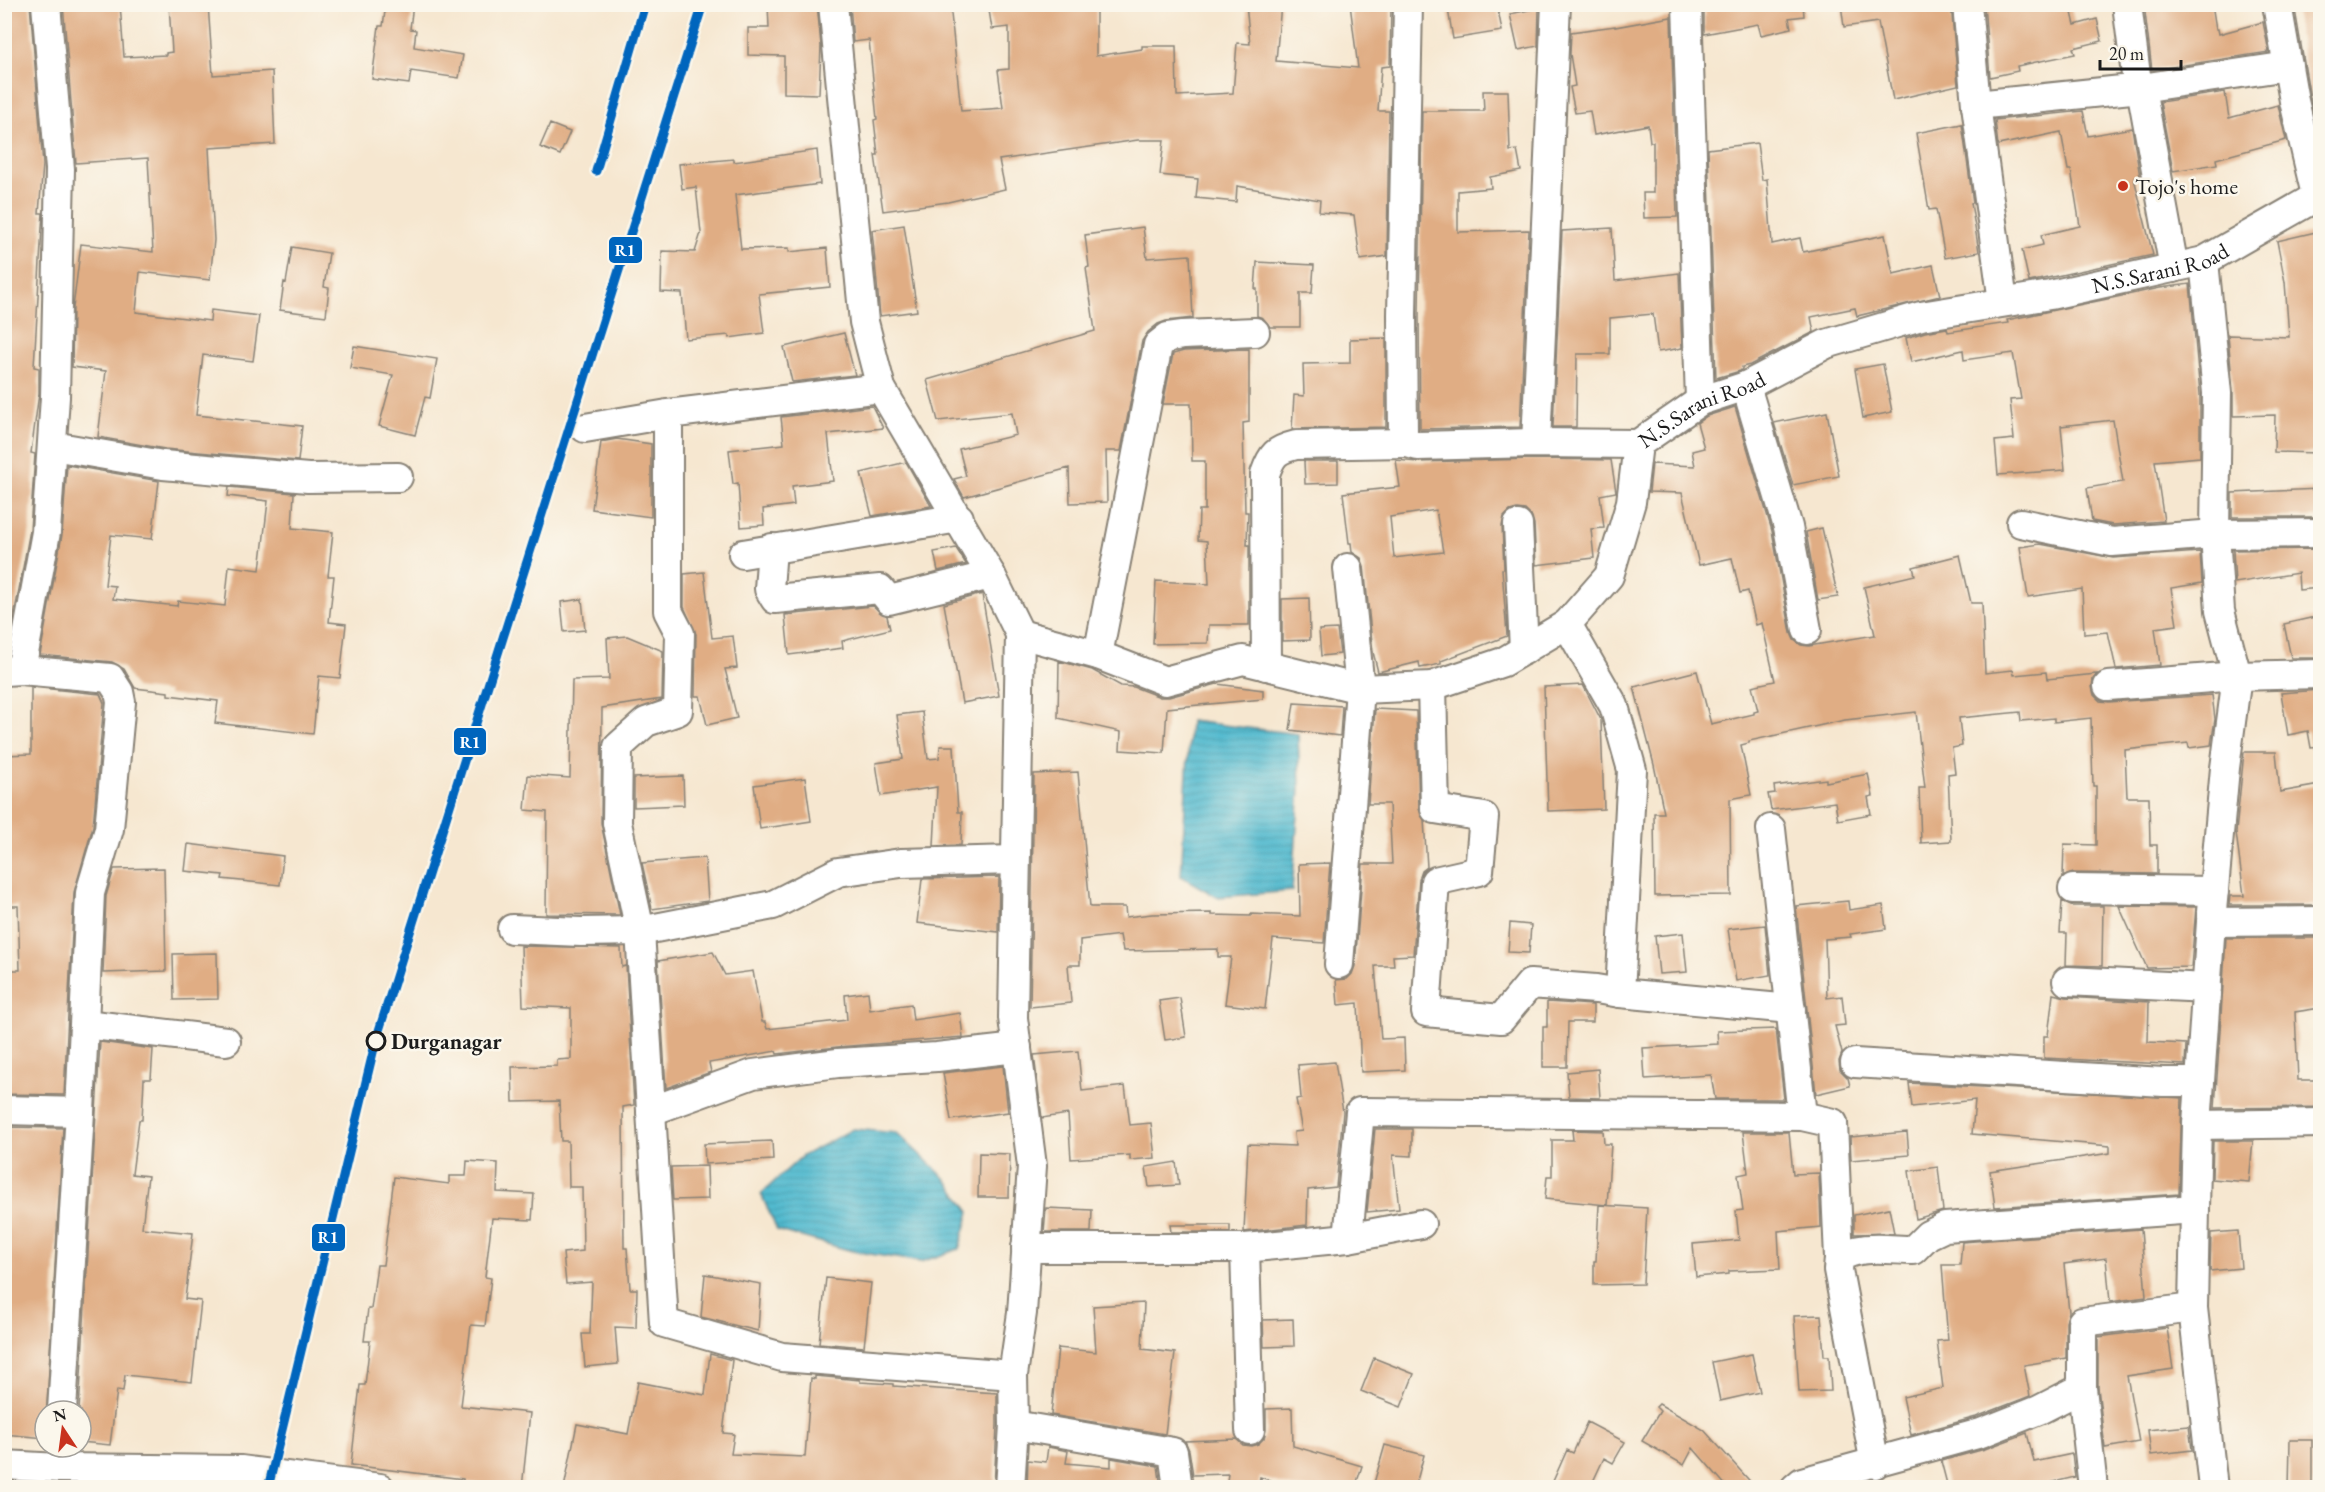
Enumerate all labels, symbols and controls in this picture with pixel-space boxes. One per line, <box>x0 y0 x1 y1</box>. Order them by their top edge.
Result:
scale bar <box>2100 33 2181 71</box>
text: 20 m <box>2109 42 2144 65</box>
place label: Tojo's home <box>2135 172 2238 201</box>
marker: Tojo's home <box>2116 179 2130 193</box>
line badge: R1 <box>608 236 643 264</box>
street label: N.S.Sarani Road <box>2089 236 2235 300</box>
text: R1 <box>615 240 635 261</box>
street label: N.S.Sarani Road <box>1632 364 1771 455</box>
line badge: R1 <box>453 727 487 756</box>
text: R1 <box>460 732 480 753</box>
place label: Durganagar <box>391 1027 502 1056</box>
marker: Durganagar <box>366 1031 386 1051</box>
line badge: R1 <box>311 1223 346 1252</box>
text: R1 <box>318 1227 338 1248</box>
north arrow <box>33 1399 93 1459</box>
text: N <box>51 1403 68 1427</box>

